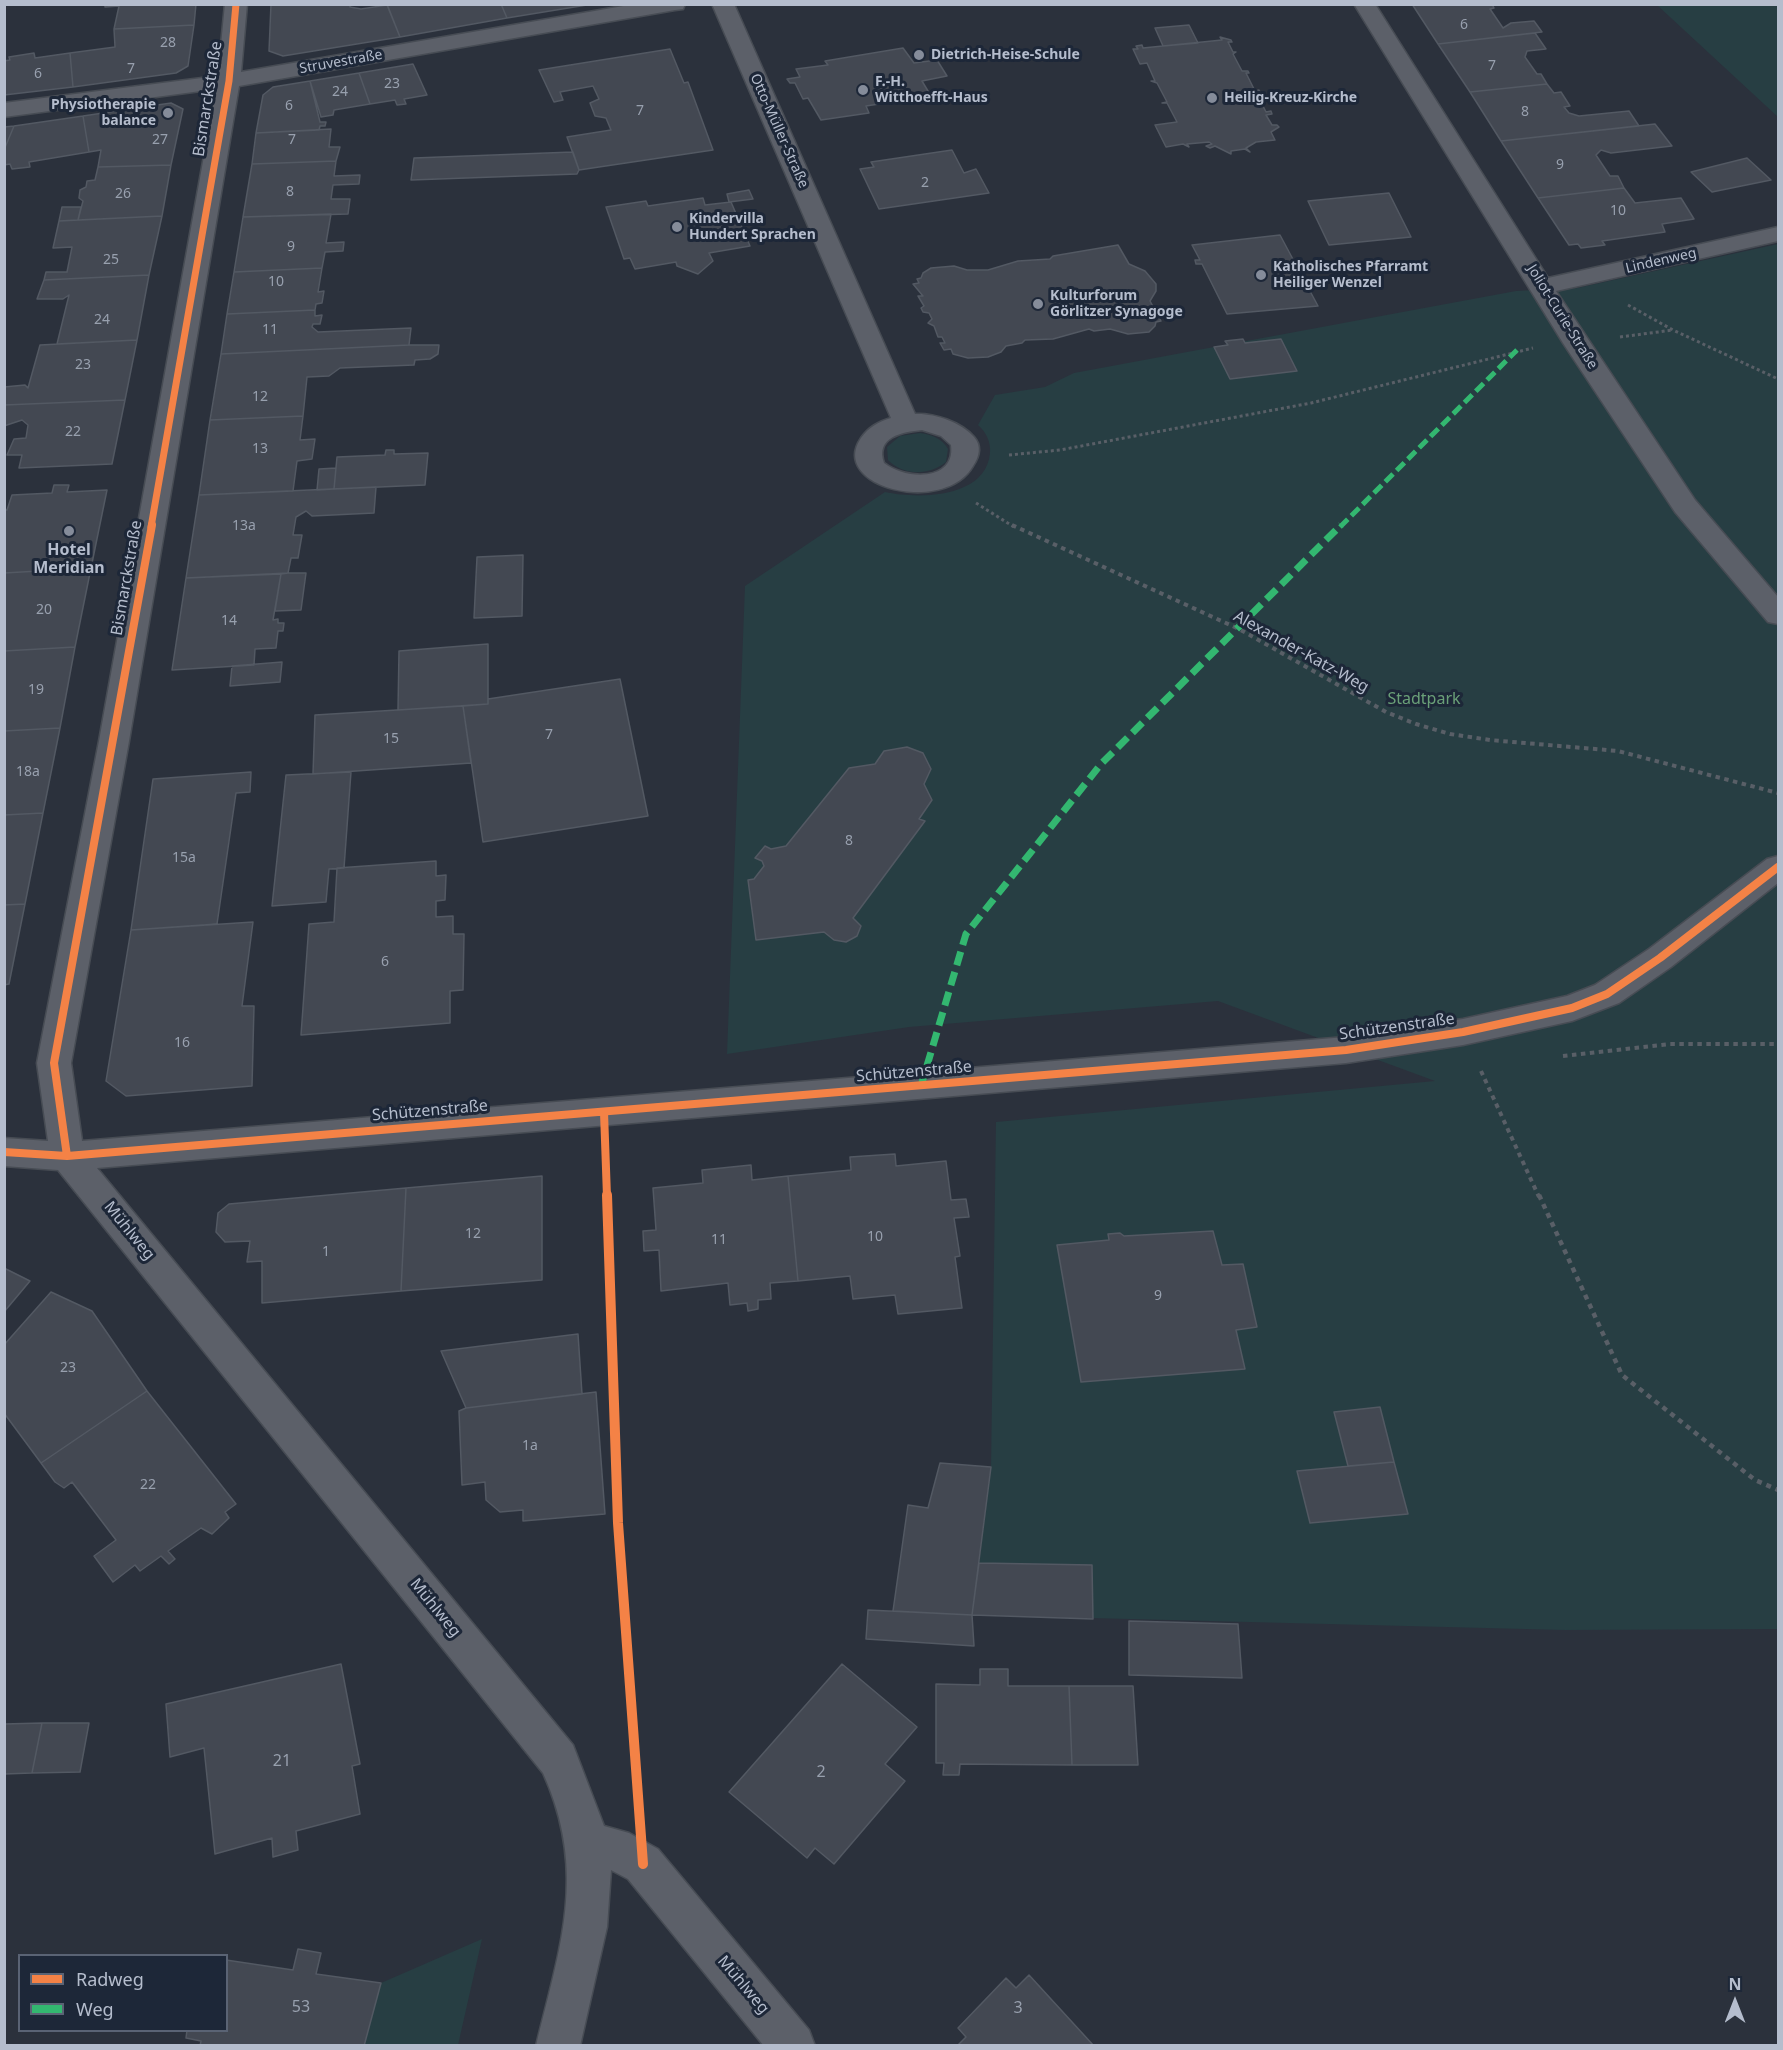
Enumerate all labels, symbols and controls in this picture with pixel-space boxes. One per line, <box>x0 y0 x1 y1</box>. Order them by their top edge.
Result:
house number: 6 <box>1460 17 1468 33</box>
house number: 28 <box>160 35 176 51</box>
street label: Bismarckstraße <box>189 40 227 158</box>
street label: Struvestraße <box>298 46 384 78</box>
place label: Dietrich-Heise-Schule <box>931 47 1080 63</box>
marker: Dietrich-Heise-Schule <box>912 48 926 62</box>
house number: 7 <box>1488 58 1496 74</box>
house number: 7 <box>127 61 135 77</box>
house number: 6 <box>34 66 42 82</box>
street label: Otto-Müller-Straße <box>746 71 812 191</box>
place label: F.-H. Witthoefft-Haus <box>875 74 988 106</box>
house number: 23 <box>384 76 400 92</box>
marker: F.-H. Witthoefft-Haus <box>856 83 870 97</box>
house number: 24 <box>332 84 348 100</box>
place label: Heilig-Kreuz-Kirche <box>1224 90 1357 106</box>
marker: Heilig-Kreuz-Kirche <box>1205 91 1219 105</box>
place label: Physiotherapie balance <box>51 97 156 130</box>
house number: 6 <box>285 98 293 114</box>
house number: 7 <box>636 103 644 119</box>
house number: 8 <box>1521 104 1529 120</box>
marker: Physiotherapie balance <box>161 106 175 120</box>
house number: 27 <box>152 132 168 148</box>
house number: 7 <box>288 132 296 148</box>
house number: 9 <box>1556 157 1564 173</box>
house number: 2 <box>921 175 929 191</box>
house number: 8 <box>286 184 294 200</box>
house number: 26 <box>115 186 131 202</box>
house number: 10 <box>1610 203 1626 219</box>
place label: Kindervilla Hundert Sprachen <box>689 211 816 244</box>
marker: Kindervilla Hundert Sprachen <box>670 220 684 234</box>
house number: 9 <box>287 239 295 255</box>
street label: Lindenweg <box>1624 245 1698 277</box>
house number: 25 <box>103 252 119 268</box>
place label: Katholisches Pfarramt Heiliger Wenzel <box>1273 259 1428 292</box>
street label: Joliot-Curie-Straße <box>1523 262 1601 372</box>
marker: Katholisches Pfarramt Heiliger Wenzel <box>1254 268 1268 282</box>
house number: 10 <box>268 274 284 290</box>
place label: Kulturforum Görlitzer Synagoge <box>1050 288 1183 320</box>
marker: Kulturforum Görlitzer Synagoge <box>1031 297 1045 311</box>
house number: 24 <box>94 312 110 328</box>
house number: 11 <box>262 322 278 338</box>
house number: 23 <box>75 357 91 373</box>
house number: 12 <box>252 389 268 405</box>
house number: 22 <box>65 424 81 440</box>
house number: 13 <box>252 441 268 457</box>
house number: 13a <box>232 518 256 534</box>
street label: Bismarckstraße <box>107 519 147 637</box>
marker: Hotel Meridian <box>62 524 76 538</box>
place label: Hotel Meridian <box>33 540 105 578</box>
house number: 20 <box>36 602 52 618</box>
street label: Alexander-Katz-Weg <box>1230 607 1372 697</box>
house number: 14 <box>221 613 237 629</box>
house number: 19 <box>28 682 44 698</box>
park label: Stadtpark <box>1387 689 1461 709</box>
house number: 7 <box>545 727 553 743</box>
house number: 15 <box>383 731 399 747</box>
house number: 18a <box>16 764 40 780</box>
house number: 8 <box>845 833 853 849</box>
house number: 15a <box>172 850 196 866</box>
house number: 6 <box>381 954 389 970</box>
street label: Schützenstraße <box>1338 1009 1456 1045</box>
house number: 16 <box>174 1035 190 1051</box>
street label: Schützenstraße <box>855 1057 973 1087</box>
street label: Schützenstraße <box>371 1096 489 1126</box>
street label: Mühlweg <box>100 1198 158 1264</box>
house number: 12 <box>465 1226 481 1242</box>
house number: 10 <box>867 1229 883 1245</box>
house number: 11 <box>711 1232 727 1248</box>
house number: 1 <box>322 1244 330 1260</box>
house number: 9 <box>1154 1288 1162 1304</box>
house number: 23 <box>60 1360 76 1376</box>
house number: 1a <box>522 1438 538 1454</box>
house number: 22 <box>140 1477 156 1493</box>
street label: Mühlweg <box>406 1575 464 1641</box>
house number: 21 <box>273 1751 291 1771</box>
house number: 2 <box>816 1762 826 1782</box>
street label: Mühlweg <box>713 1952 773 2018</box>
legend <box>18 1954 228 2032</box>
text: Radweg <box>76 1967 144 1991</box>
north arrow <box>1705 1972 1765 2032</box>
text: N <box>1728 1973 1742 1995</box>
text: Weg <box>76 1997 114 2021</box>
house number: 53 <box>292 1997 310 2017</box>
house number: 3 <box>1013 1998 1023 2018</box>

